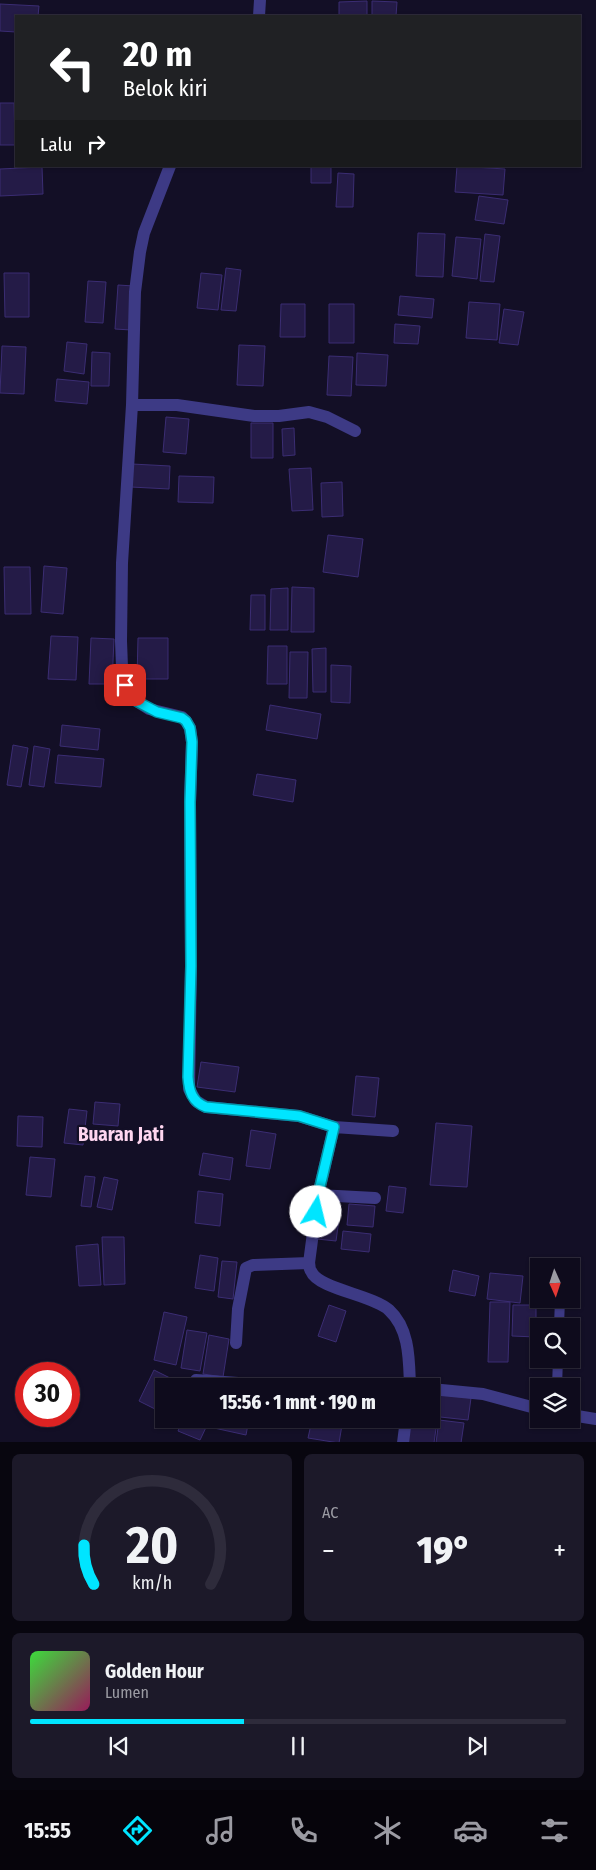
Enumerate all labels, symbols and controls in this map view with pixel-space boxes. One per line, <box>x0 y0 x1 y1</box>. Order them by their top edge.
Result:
text: 20 m <box>123 33 192 75</box>
icon: left <box>40 35 105 100</box>
text: Belok kiri <box>123 75 208 102</box>
icon: right <box>82 130 110 158</box>
text: Lalu <box>40 133 72 156</box>
pin <box>104 664 146 706</box>
icon: arrive <box>111 671 139 699</box>
district label: Buaran Jati <box>78 1123 164 1146</box>
position arrow <box>289 1185 341 1237</box>
north arrow <box>530 1258 580 1308</box>
map controls <box>530 1258 580 1428</box>
button: search <box>530 1318 580 1368</box>
speed limit sign: 30 <box>15 1362 80 1427</box>
button: layers <box>530 1378 580 1428</box>
text: 15:56 · 1 mnt · 190 m <box>219 1391 376 1414</box>
text: AC <box>322 1503 338 1522</box>
text: 20 <box>125 1514 178 1577</box>
text: 19° <box>417 1527 471 1573</box>
text: − <box>322 1534 335 1567</box>
text: + <box>553 1534 566 1567</box>
text: km/h <box>132 1572 172 1594</box>
text: Golden Hour <box>105 1660 204 1683</box>
text: Lumen <box>105 1683 149 1702</box>
icon: previous <box>105 1732 133 1760</box>
icon: pause <box>284 1732 312 1760</box>
icon: next <box>463 1732 491 1760</box>
icon: directions <box>120 1813 155 1848</box>
icon: music <box>203 1813 238 1848</box>
icon: phone <box>286 1813 321 1848</box>
icon: climate <box>370 1813 405 1848</box>
icon: car <box>453 1813 488 1848</box>
icon: filters <box>537 1813 572 1848</box>
text: 15:55 <box>24 1817 71 1844</box>

